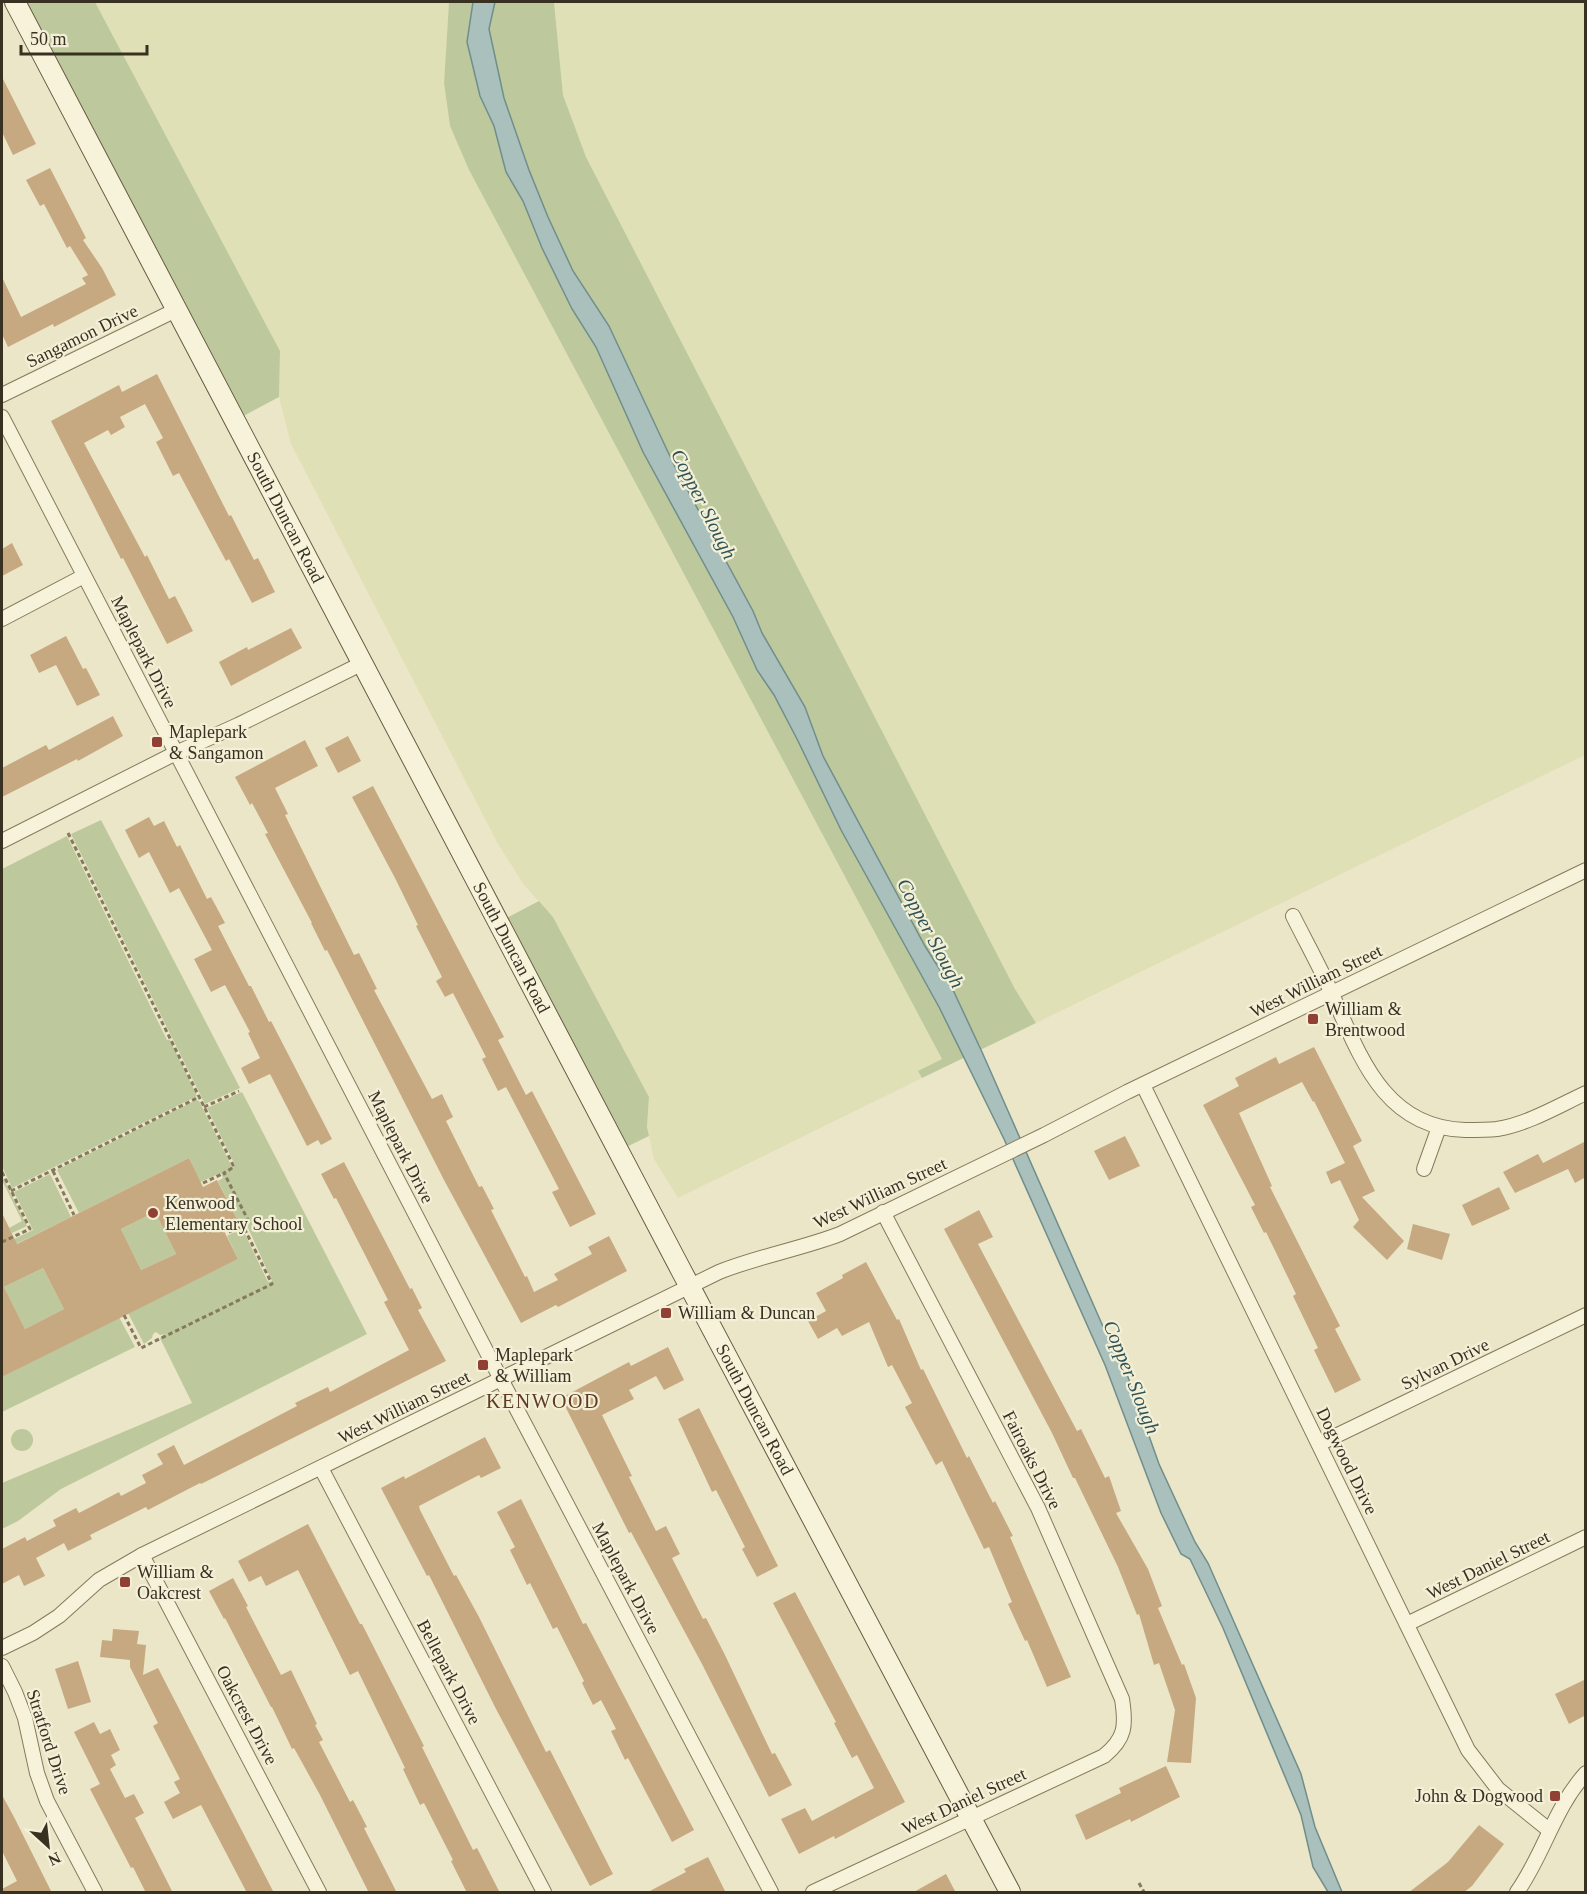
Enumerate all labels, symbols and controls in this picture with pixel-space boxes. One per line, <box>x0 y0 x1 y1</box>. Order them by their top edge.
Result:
scale bar <box>21 18 147 56</box>
text: 50 m <box>30 29 67 49</box>
street label: Sangamon Drive <box>23 300 141 372</box>
water label: Copper Slough <box>666 445 741 563</box>
street label: South Duncan Road <box>243 448 328 586</box>
street label: Maplepark Drive <box>107 592 181 712</box>
place label: Maplepark & Sangamon <box>169 722 264 763</box>
marker: Maplepark & Sangamon <box>150 735 164 749</box>
water label: Copper Slough <box>892 875 969 992</box>
street label: South Duncan Road <box>469 879 554 1016</box>
street label: West William Street <box>1247 940 1385 1022</box>
place label: William & Brentwood <box>1325 999 1405 1040</box>
marker: William & Brentwood <box>1306 1012 1320 1026</box>
street label: Maplepark Drive <box>364 1087 438 1207</box>
street label: West William Street <box>810 1153 950 1233</box>
place label: Kenwood Elementary School <box>165 1193 302 1234</box>
marker: Kenwood Elementary School <box>146 1206 160 1220</box>
place label: William & Duncan <box>678 1303 815 1323</box>
marker: William & Duncan <box>659 1306 673 1320</box>
water label: Copper Slough <box>1098 1317 1165 1437</box>
street label: Sylvan Drive <box>1398 1334 1492 1394</box>
street label: South Duncan Road <box>712 1341 798 1478</box>
place label: Maplepark & William <box>495 1345 573 1386</box>
marker: Maplepark & William <box>476 1358 490 1372</box>
street label: West William Street <box>335 1366 473 1448</box>
district label: KENWOOD <box>486 1390 600 1412</box>
street label: Dogwood Drive <box>1312 1404 1382 1518</box>
street label: Fairoaks Drive <box>999 1408 1065 1512</box>
street label: Maplepark Drive <box>588 1519 664 1637</box>
street label: West Daniel Street <box>1423 1527 1553 1603</box>
place label: William & Oakcrest <box>137 1562 214 1603</box>
marker: William & Oakcrest <box>118 1575 132 1589</box>
street label: Bellepark Drive <box>413 1616 485 1728</box>
street label: Oakcrest Drive <box>212 1662 282 1768</box>
street label: Stratford Drive <box>23 1687 75 1797</box>
street label: West Daniel Street <box>899 1764 1029 1838</box>
place label: John & Dogwood <box>1415 1786 1543 1806</box>
marker: John & Dogwood <box>1548 1789 1562 1803</box>
north arrow <box>18 1816 78 1876</box>
text: N <box>45 1849 64 1869</box>

